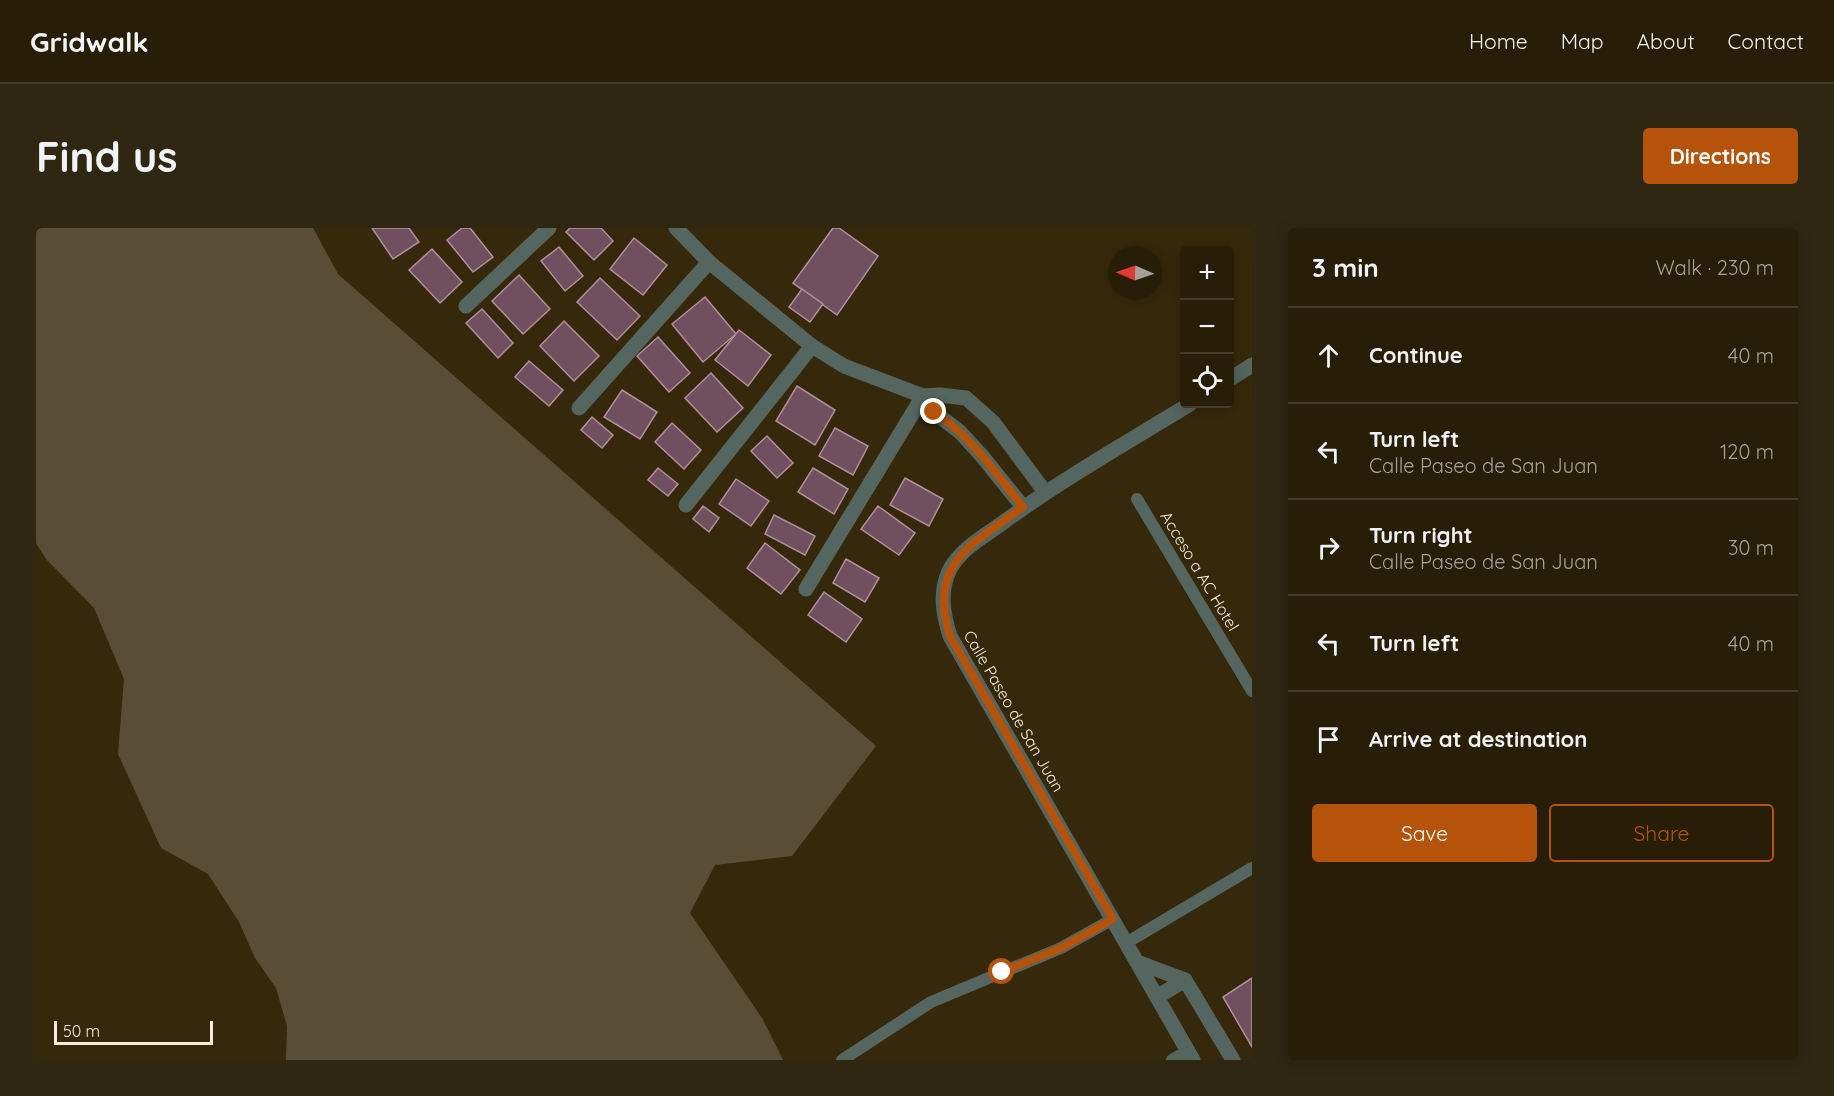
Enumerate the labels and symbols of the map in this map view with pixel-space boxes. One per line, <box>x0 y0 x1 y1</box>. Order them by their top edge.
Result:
north arrow <box>1108 246 1162 300</box>
route end <box>920 398 946 424</box>
street label: Acceso a AC Hotel <box>1156 508 1244 634</box>
street label: Calle Paseo de San Juan <box>960 627 1068 795</box>
route start <box>988 958 1014 984</box>
scale bar <box>54 1018 213 1046</box>

